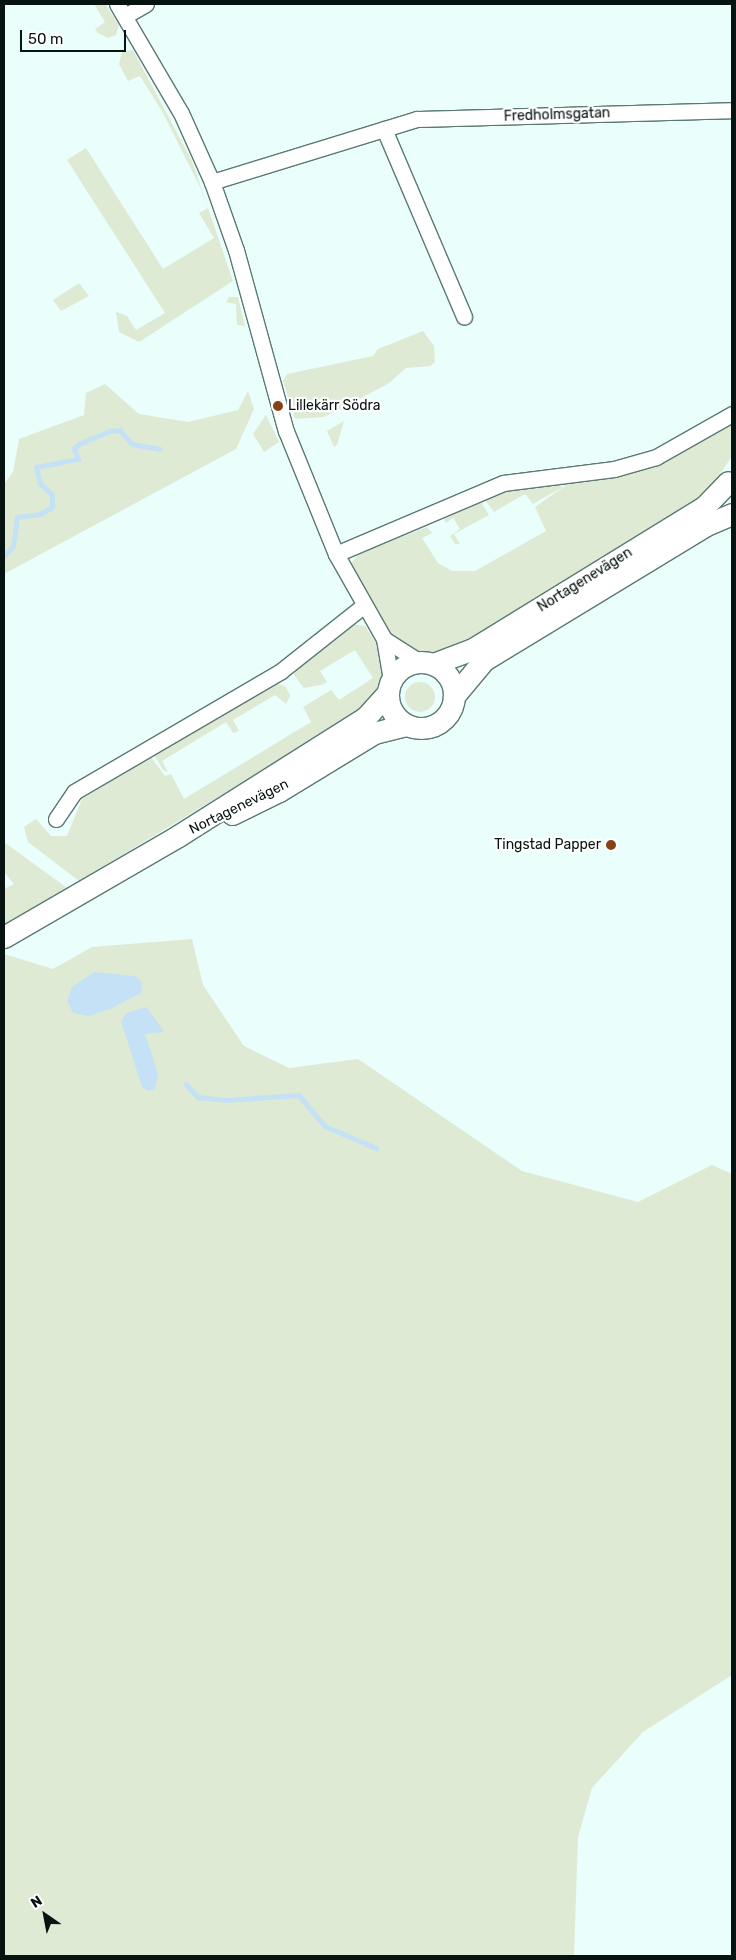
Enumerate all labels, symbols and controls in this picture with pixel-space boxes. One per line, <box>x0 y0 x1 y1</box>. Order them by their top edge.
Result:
scale bar <box>22 20 129 52</box>
text: 50 m <box>28 30 63 48</box>
street label: Fredholmsgatan <box>503 105 611 125</box>
place label: Lillekärr Södra <box>288 398 381 414</box>
marker: Lillekärr Södra <box>272 400 284 412</box>
street label: Nortagenevägen <box>535 544 635 616</box>
street label: Nortagenevägen <box>187 776 291 838</box>
place label: Tingstad Papper <box>494 837 601 853</box>
marker: Tingstad Papper <box>605 839 617 851</box>
north arrow <box>20 1890 70 1940</box>
text: N <box>28 1892 45 1912</box>

